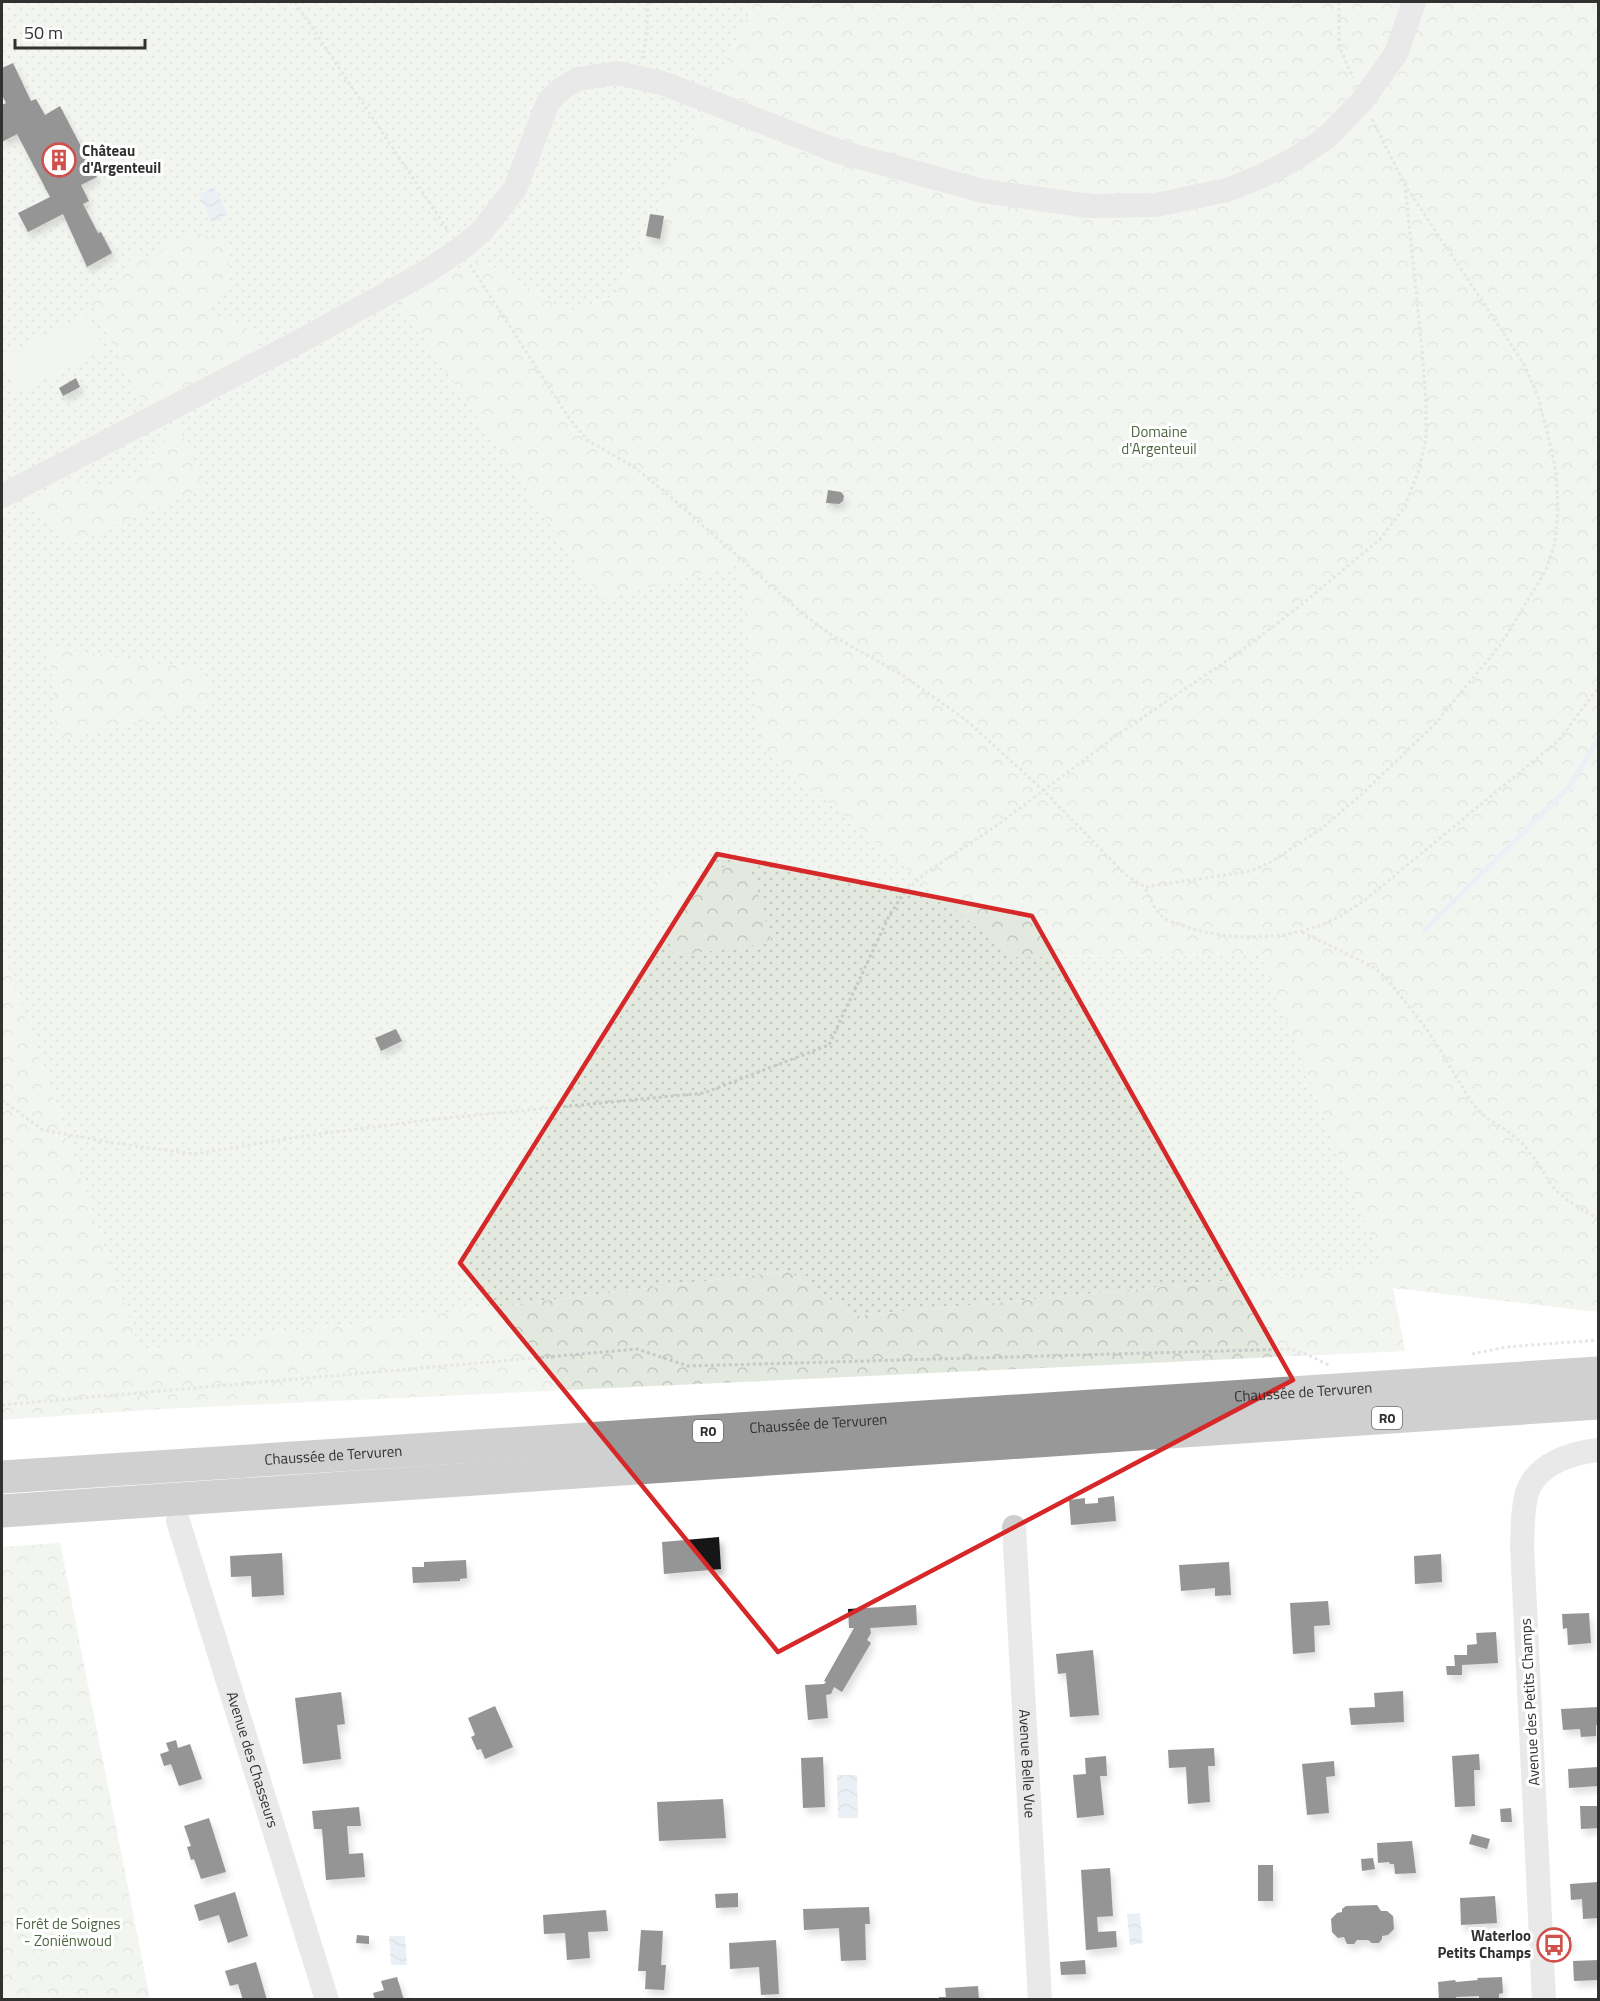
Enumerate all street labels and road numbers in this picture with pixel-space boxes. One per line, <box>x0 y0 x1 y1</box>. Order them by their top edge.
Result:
street label: Chaussée de Tervuren <box>1234 1376 1373 1408</box>
street label: Chaussée de Tervuren <box>749 1407 888 1439</box>
road number: R0 <box>1372 1407 1402 1429</box>
road number: R0 <box>693 1420 723 1442</box>
street label: Chaussée de Tervuren <box>264 1439 403 1471</box>
street label: Avenue des Petits Champs <box>1514 1618 1545 1786</box>
street label: Avenue des Chasseurs <box>221 1689 285 1831</box>
street label: Avenue Belle Vue <box>1013 1709 1042 1819</box>

